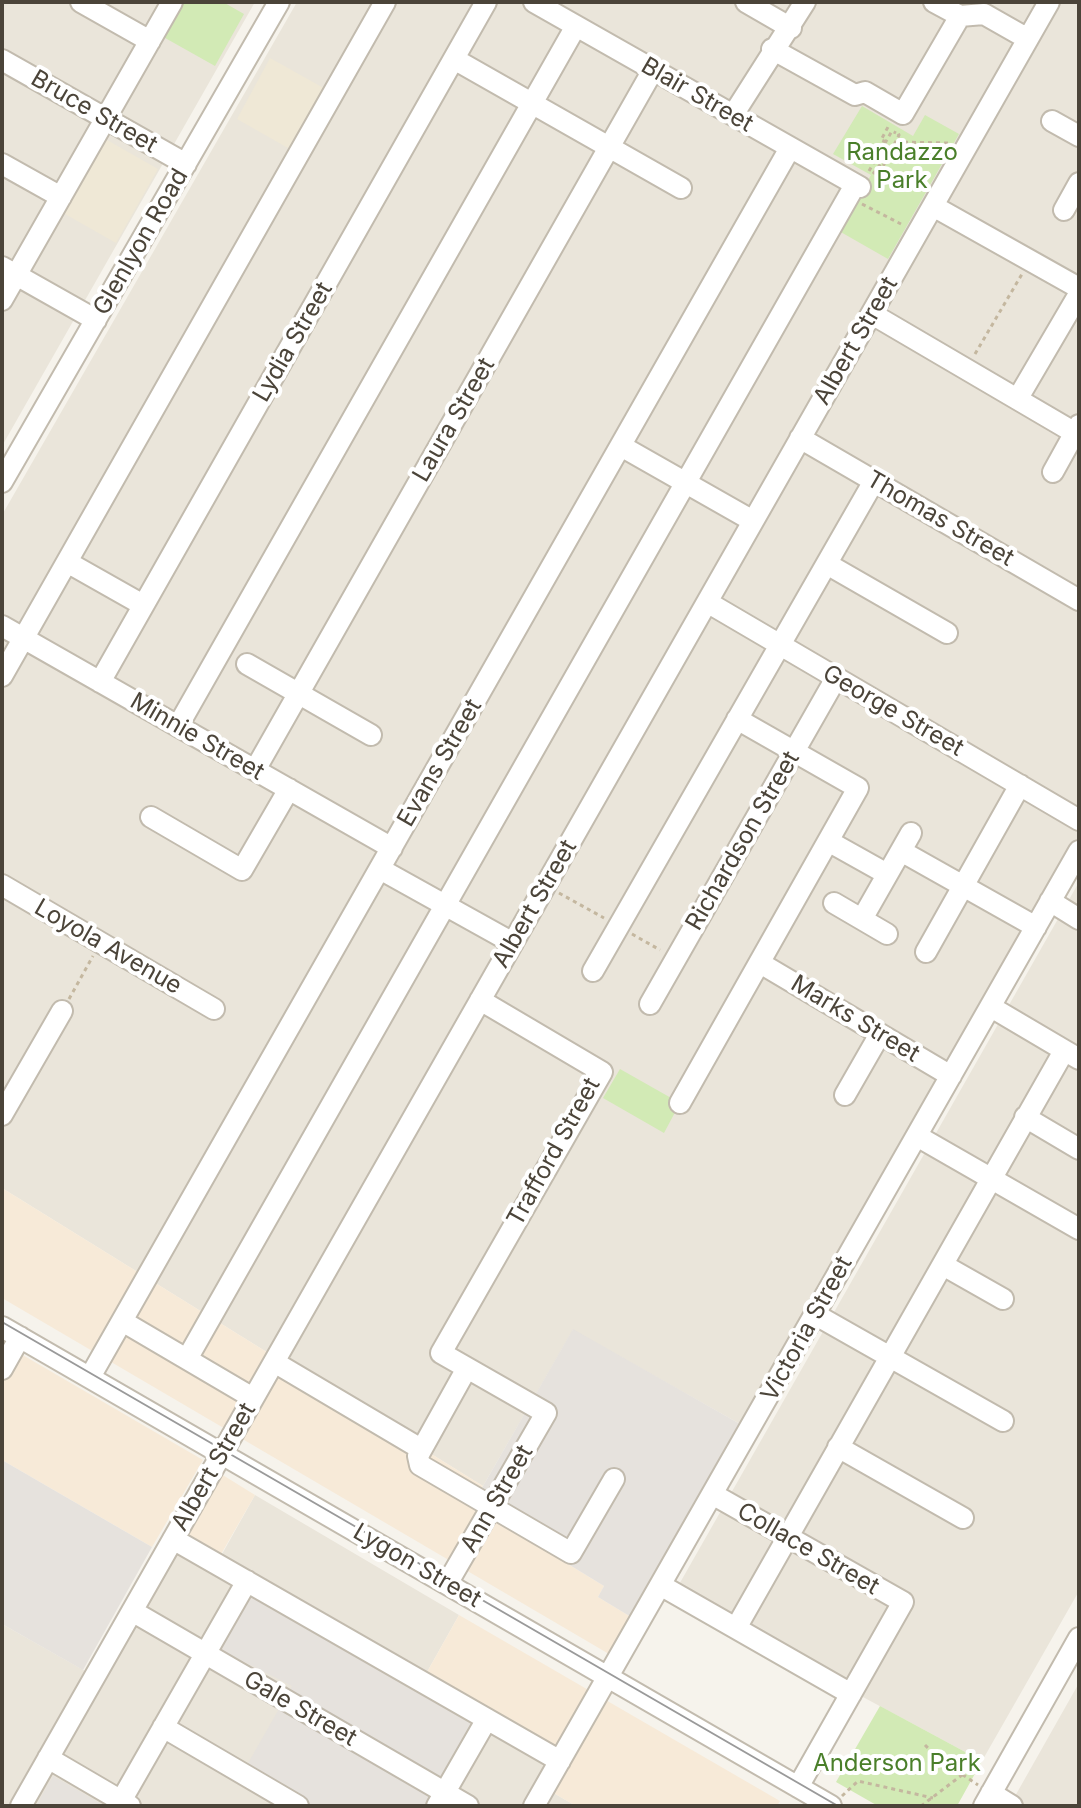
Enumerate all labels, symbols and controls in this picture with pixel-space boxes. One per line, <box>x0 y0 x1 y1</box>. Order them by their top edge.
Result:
street label: Blair Street <box>636 51 758 139</box>
street label: Bruce Street <box>26 64 162 160</box>
park label: Randazzo Park <box>846 139 958 195</box>
street label: Glenlyon Road <box>88 164 194 320</box>
street label: Albert Street <box>808 272 904 410</box>
street label: Lydia Street <box>247 277 339 407</box>
street label: Laura Street <box>407 353 501 487</box>
street label: Thomas Street <box>861 465 1019 573</box>
street label: George Street <box>817 659 969 763</box>
street label: Minnie Street <box>125 687 269 787</box>
street label: Evans Street <box>392 694 488 832</box>
street label: Richardson Street <box>680 746 806 936</box>
street label: Albert Street <box>487 835 583 973</box>
street label: Loyola Avenue <box>29 893 187 1001</box>
street label: Marks Street <box>785 969 925 1069</box>
street label: Trafford Street <box>501 1073 607 1231</box>
street label: Victoria Street <box>755 1251 859 1407</box>
street label: Albert Street <box>166 1398 262 1536</box>
street label: Ann Street <box>455 1440 539 1558</box>
street label: Collace Street <box>732 1497 884 1601</box>
street label: Lygon Street <box>348 1518 486 1614</box>
street label: Gale Street <box>238 1665 362 1753</box>
park label: Anderson Park <box>813 1750 981 1778</box>

